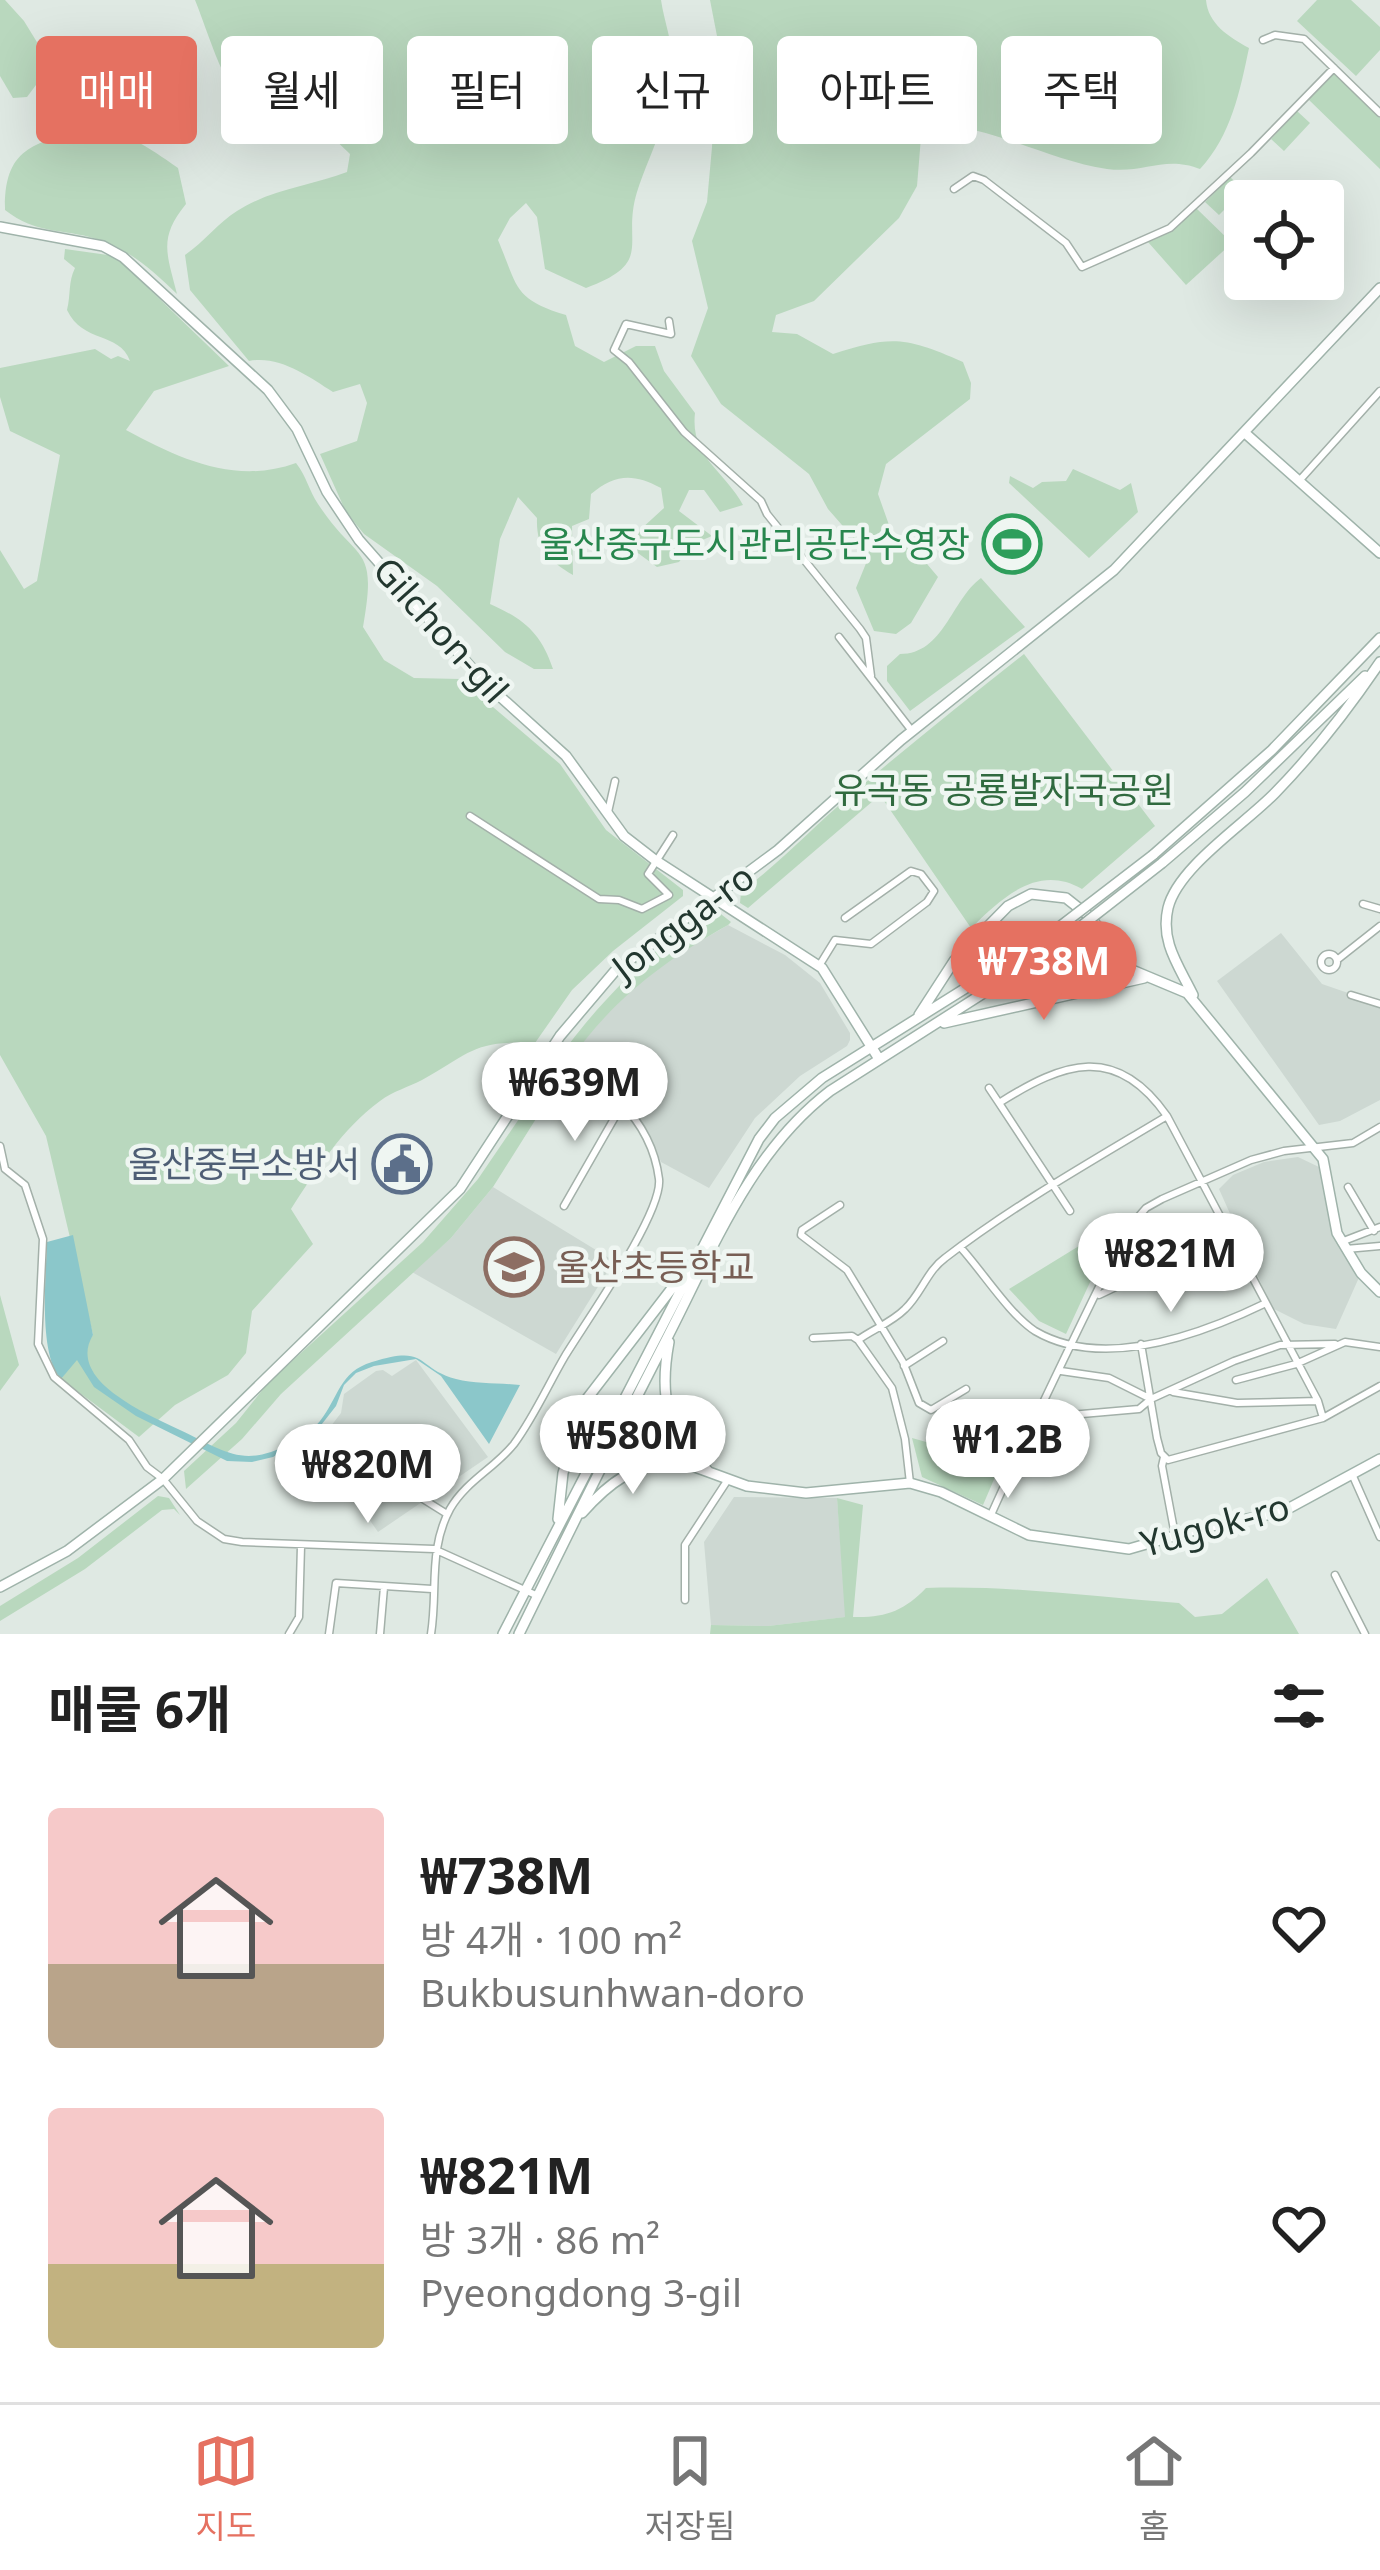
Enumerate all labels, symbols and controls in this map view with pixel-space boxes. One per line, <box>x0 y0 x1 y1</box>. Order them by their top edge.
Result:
chip: 매매 <box>36 36 197 144</box>
chip: 월세 <box>221 36 383 144</box>
chip: 필터 <box>407 36 568 144</box>
chip: 신규 <box>592 36 753 144</box>
chip: 아파트 <box>777 36 977 144</box>
chip: 주택 <box>1001 36 1162 144</box>
map controls <box>1224 180 1344 300</box>
button: locate <box>1224 180 1344 300</box>
sports icon: 울산중구도시관리공단수영장 <box>981 513 1043 575</box>
place label: 울산중구도시관리공단수영장 <box>539 519 970 568</box>
street label: Gilchon-gil <box>363 546 520 713</box>
park label: 유곡동 공룡발자국공원 <box>834 765 1174 814</box>
street label: Jongga-ro <box>599 852 764 993</box>
pin: ₩738M <box>960 921 1128 1023</box>
text: ₩738M <box>978 933 1110 986</box>
pin: ₩639M <box>491 1042 659 1144</box>
text: ₩639M <box>509 1054 641 1107</box>
public building icon: 울산중부소방서 <box>371 1133 433 1195</box>
place label: 울산중부소방서 <box>128 1139 360 1188</box>
pin: ₩821M <box>1087 1213 1255 1315</box>
text: ₩821M <box>1105 1225 1237 1278</box>
school or university icon: 울산초등학교 <box>483 1236 545 1298</box>
place label: 울산초등학교 <box>556 1242 755 1291</box>
pin: ₩580M <box>549 1395 717 1497</box>
pin: ₩1.2B <box>924 1399 1092 1501</box>
text: ₩580M <box>567 1407 699 1460</box>
text: ₩1.2B <box>953 1411 1063 1464</box>
pin: ₩820M <box>284 1424 452 1526</box>
text: ₩820M <box>302 1436 434 1489</box>
street label: Yugok-ro <box>1135 1481 1295 1568</box>
text: 매물 6개 <box>48 1673 231 1743</box>
icon: filters <box>1266 1673 1332 1739</box>
text: ₩738M <box>420 1839 593 1909</box>
icon: home <box>144 1856 288 2000</box>
icon: heart <box>1266 1895 1332 1961</box>
text: 방 4개 · 100 m² <box>420 1912 682 1965</box>
text: Bukbusunhwan-doro <box>420 1965 805 2018</box>
text: ₩821M <box>420 2139 593 2209</box>
icon: home <box>144 2156 288 2300</box>
icon: heart <box>1266 2195 1332 2261</box>
text: 방 3개 · 86 m² <box>420 2212 660 2265</box>
text: Pyeongdong 3-gil <box>420 2265 742 2318</box>
tab: 지도 <box>193 2428 259 2548</box>
tab: 저장됨 <box>644 2428 736 2548</box>
tab: 홈 <box>1121 2428 1187 2548</box>

